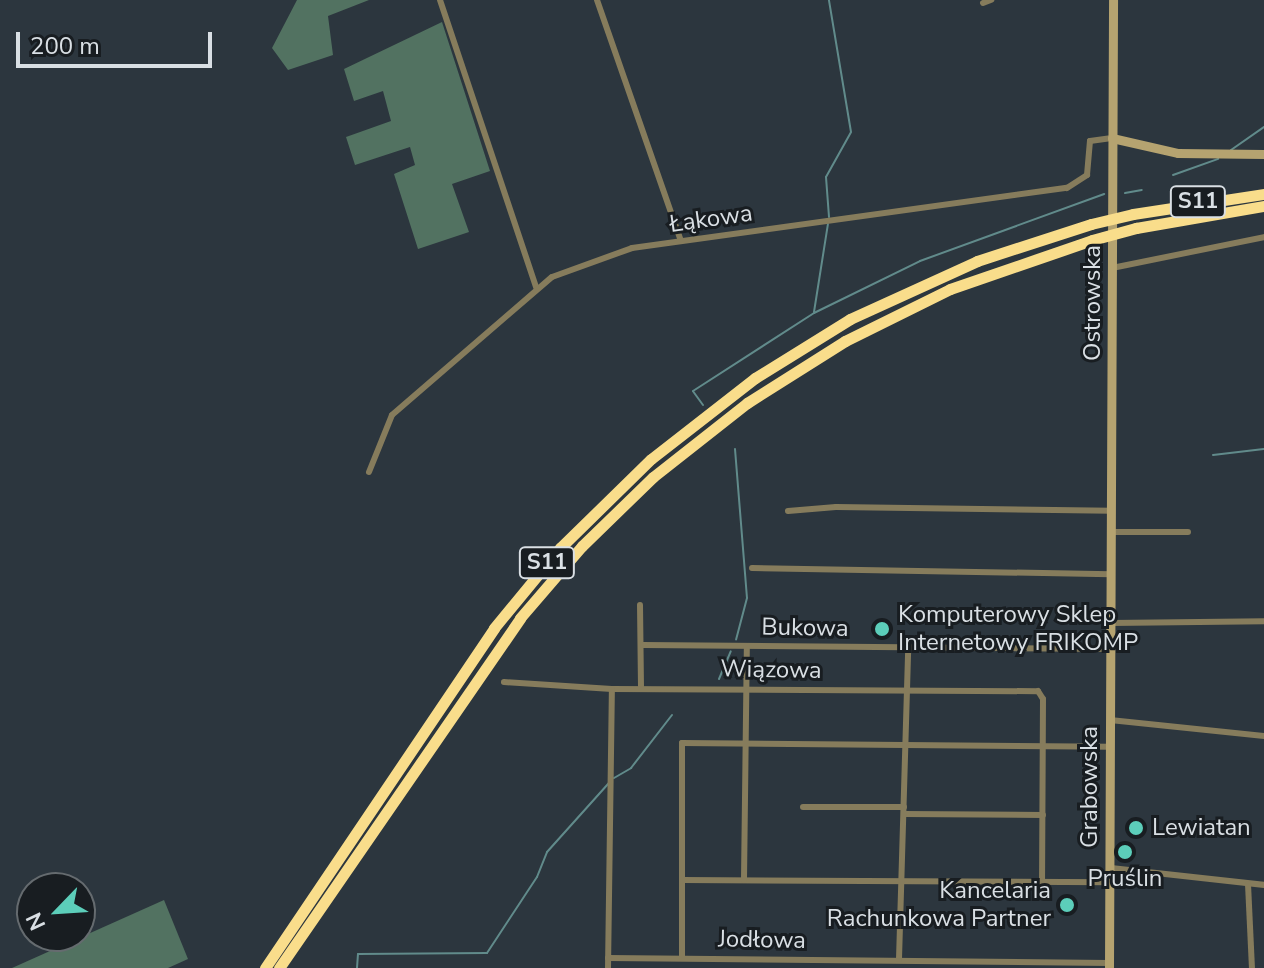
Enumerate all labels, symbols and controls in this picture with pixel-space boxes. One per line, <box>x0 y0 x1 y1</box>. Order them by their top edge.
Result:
scale bar <box>20 16 216 66</box>
text: 200 m <box>30 30 100 62</box>
road number: S11 <box>1168 184 1228 220</box>
street label: Łąkowa <box>668 199 754 239</box>
street label: Ostrowska <box>1079 245 1107 361</box>
road number: S11 <box>517 545 577 581</box>
place label: Komputerowy Sklep Internetowy FRIKOMP <box>898 601 1138 657</box>
street label: Bukowa <box>761 613 849 643</box>
marker: Komputerowy Sklep Internetowy FRIKOMP <box>873 620 891 638</box>
street label: Wiązowa <box>720 655 822 685</box>
street label: Grabowska <box>1076 726 1104 848</box>
place label: Lewiatan <box>1152 814 1251 842</box>
marker: Lewiatan <box>1127 819 1145 837</box>
marker: Pruślin <box>1116 843 1134 861</box>
place label: Pruślin <box>1088 865 1162 893</box>
north arrow <box>16 872 96 952</box>
place label: Kancelaria Rachunkowa Partner <box>827 877 1051 933</box>
marker: Kancelaria Rachunkowa Partner <box>1058 896 1076 914</box>
text: N <box>19 907 53 935</box>
street label: Jodłowa <box>718 925 806 955</box>

